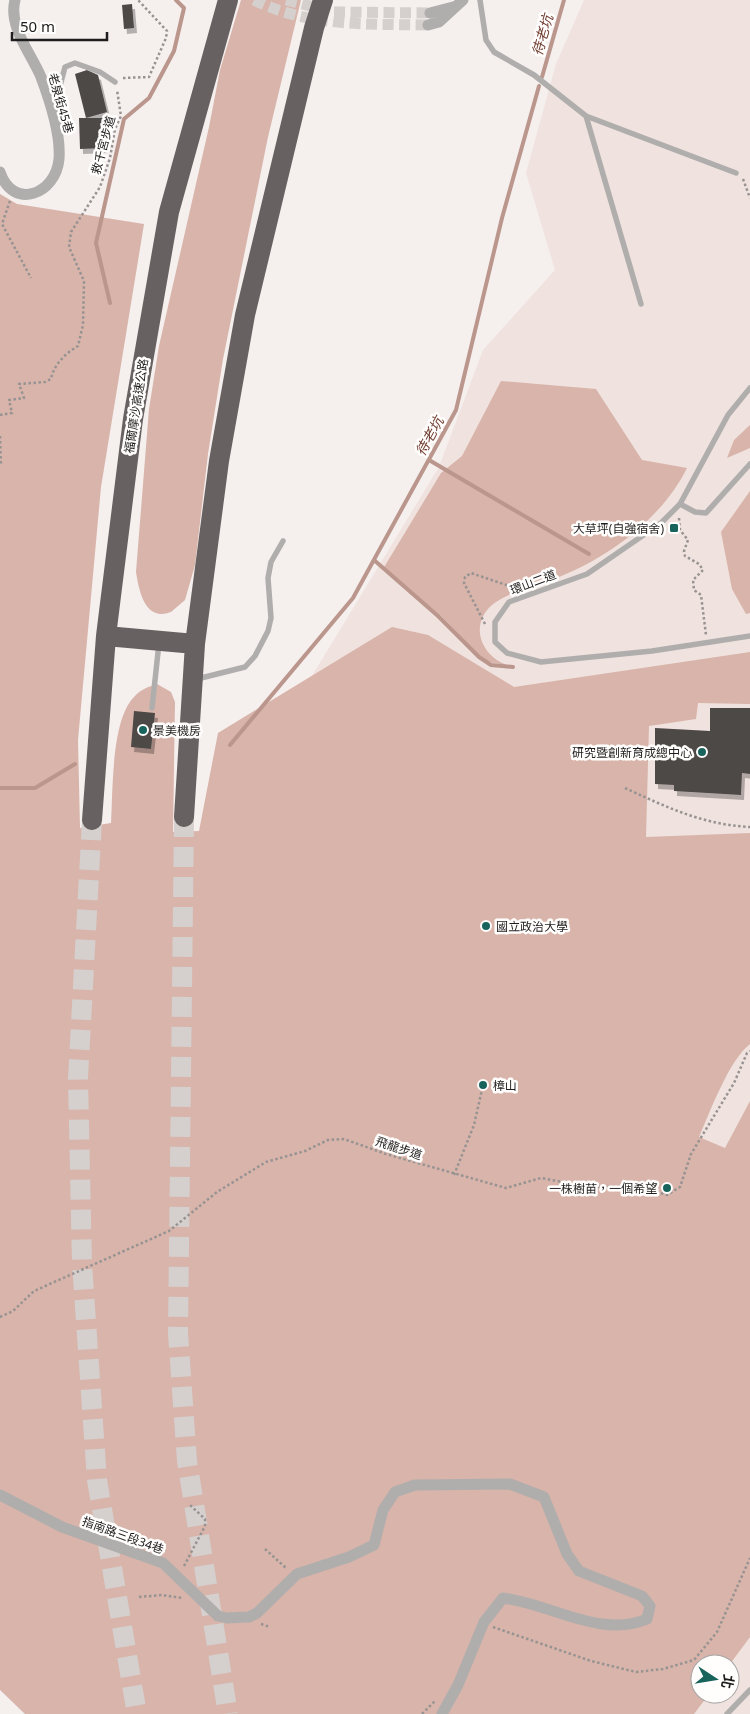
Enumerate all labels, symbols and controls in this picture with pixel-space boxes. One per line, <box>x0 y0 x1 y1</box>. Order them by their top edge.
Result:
scale bar <box>12 10 108 42</box>
water label: 待老坑 <box>527 10 557 58</box>
text: 50 m <box>20 16 55 36</box>
street label: 老泉街45巷 <box>44 71 78 135</box>
street label: 救千宮步道 <box>87 114 119 176</box>
street label: 福爾摩沙高速公路 <box>120 357 152 455</box>
water label: 待老坑 <box>411 411 448 459</box>
place label: 大草坪(自強宿舍) <box>573 520 664 537</box>
marker: 大草坪(自強宿舍) <box>668 522 680 534</box>
street label: 環山二道 <box>508 565 558 599</box>
place label: 景美機房 <box>153 722 201 739</box>
marker: 景美機房 <box>137 724 149 736</box>
place label: 研究暨創新育成總中心 <box>572 744 692 761</box>
marker: 研究暨創新育成總中心 <box>696 746 708 758</box>
place label: 國立政治大學 <box>496 918 568 935</box>
marker: 國立政治大學 <box>480 920 492 932</box>
place label: 樟山 <box>493 1077 517 1094</box>
marker: 樟山 <box>477 1079 489 1091</box>
street label: 飛龍步道 <box>374 1132 424 1164</box>
place label: 一株樹苗，一個希望 <box>549 1180 657 1197</box>
marker: 一株樹苗，一個希望 <box>661 1182 673 1194</box>
street label: 指南路三段34巷 <box>80 1512 166 1558</box>
north arrow <box>690 1654 740 1704</box>
text: 北 <box>717 1673 739 1691</box>

